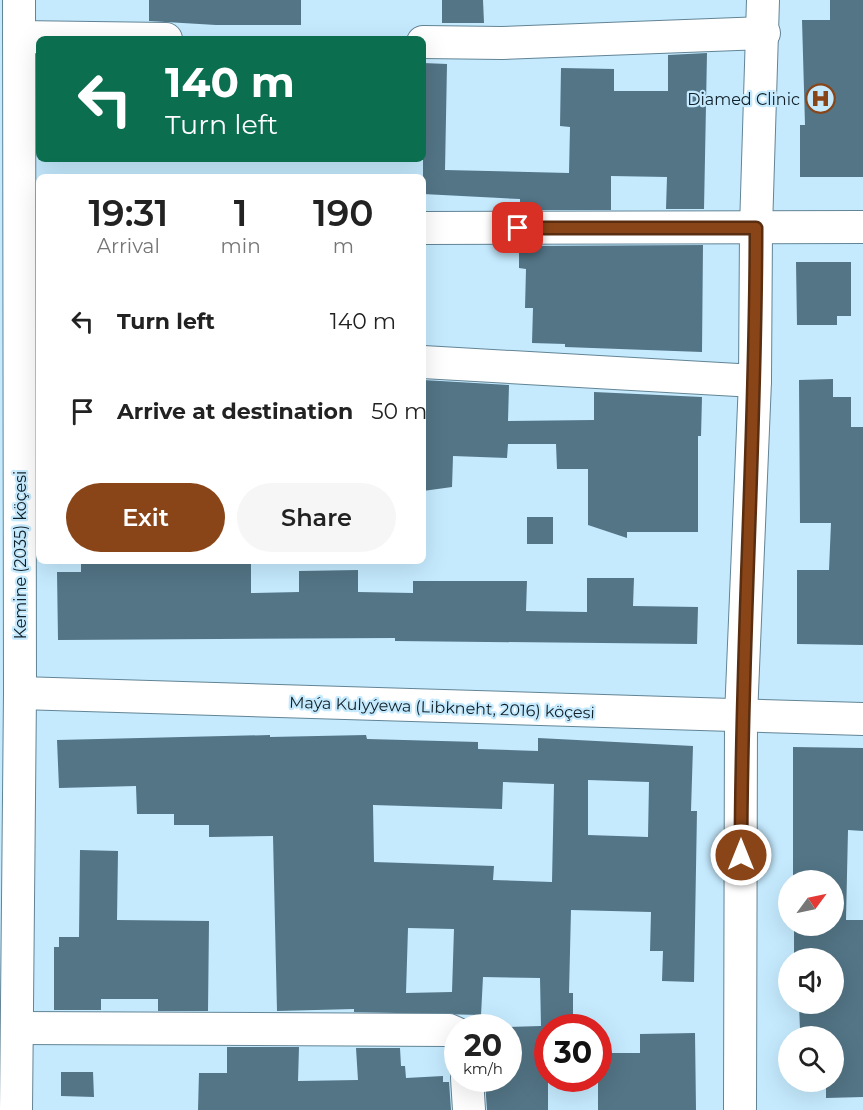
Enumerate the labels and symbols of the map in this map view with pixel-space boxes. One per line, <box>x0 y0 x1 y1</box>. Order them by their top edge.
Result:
hospital icon: Diamed Clinic <box>805 83 837 115</box>
place label: Diamed Clinic <box>687 90 800 109</box>
pin <box>492 202 543 253</box>
street label: Kemine (2035) köçesi <box>11 471 30 639</box>
street label: Maýa Kulyýewa (Libkneht, 2016) köçesi <box>289 693 595 722</box>
position arrow <box>709 823 773 887</box>
north arrow <box>778 870 844 936</box>
speed limit sign: 30 <box>534 1014 612 1092</box>

